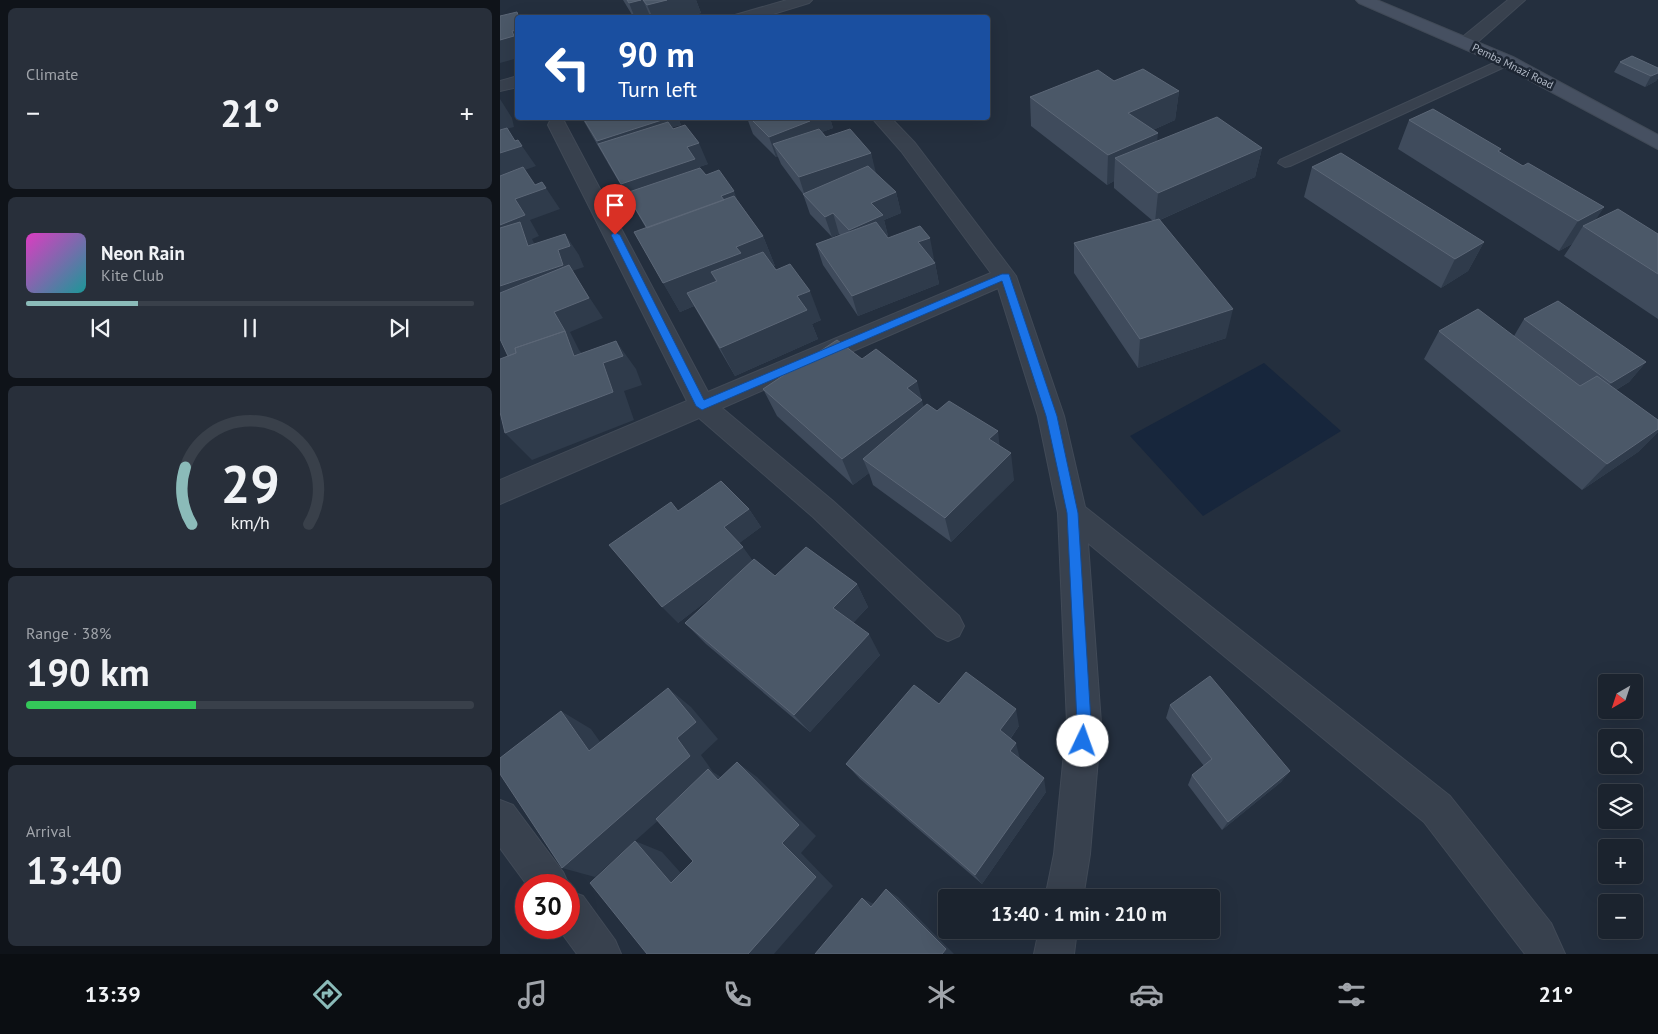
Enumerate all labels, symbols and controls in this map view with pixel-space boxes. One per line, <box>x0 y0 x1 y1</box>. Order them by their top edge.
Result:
text: 90 m <box>618 31 695 77</box>
icon: left <box>535 35 600 100</box>
street label: Pemba Mnazi Road <box>1470 40 1556 92</box>
text: Climate <box>26 64 78 84</box>
text: Turn left <box>618 75 697 103</box>
text: 21° <box>220 88 280 137</box>
text: − <box>26 94 40 131</box>
text: + <box>460 94 474 131</box>
pin <box>594 184 636 235</box>
icon: arrive <box>601 191 629 219</box>
text: Neon Rain <box>101 241 185 265</box>
text: Kite Club <box>101 265 164 285</box>
icon: previous <box>87 314 115 342</box>
icon: pause <box>236 314 264 342</box>
icon: next <box>385 314 413 342</box>
text: 29 <box>221 450 279 517</box>
text: km/h <box>230 511 270 534</box>
text: Range · 38% <box>26 623 111 643</box>
text: 190 km <box>26 647 150 696</box>
north arrow <box>1598 674 1642 719</box>
map controls <box>1598 674 1643 939</box>
position arrow <box>1056 714 1108 766</box>
button: search <box>1598 729 1643 774</box>
button: layers <box>1598 784 1643 829</box>
text: Arrival <box>26 821 71 841</box>
button: + <box>1598 839 1643 884</box>
text: 13:40 <box>26 845 122 894</box>
speed limit sign: 30 <box>515 874 580 939</box>
button: − <box>1598 894 1643 939</box>
text: 13:40 · 1 min · 210 m <box>991 902 1167 926</box>
icon: directions <box>310 977 345 1012</box>
icon: music <box>515 977 550 1012</box>
icon: phone <box>720 977 755 1012</box>
icon: climate <box>924 977 959 1012</box>
icon: car <box>1129 977 1164 1012</box>
icon: filters <box>1334 977 1369 1012</box>
text: 13:39 <box>85 980 141 1008</box>
text: 21° <box>1538 980 1573 1008</box>

